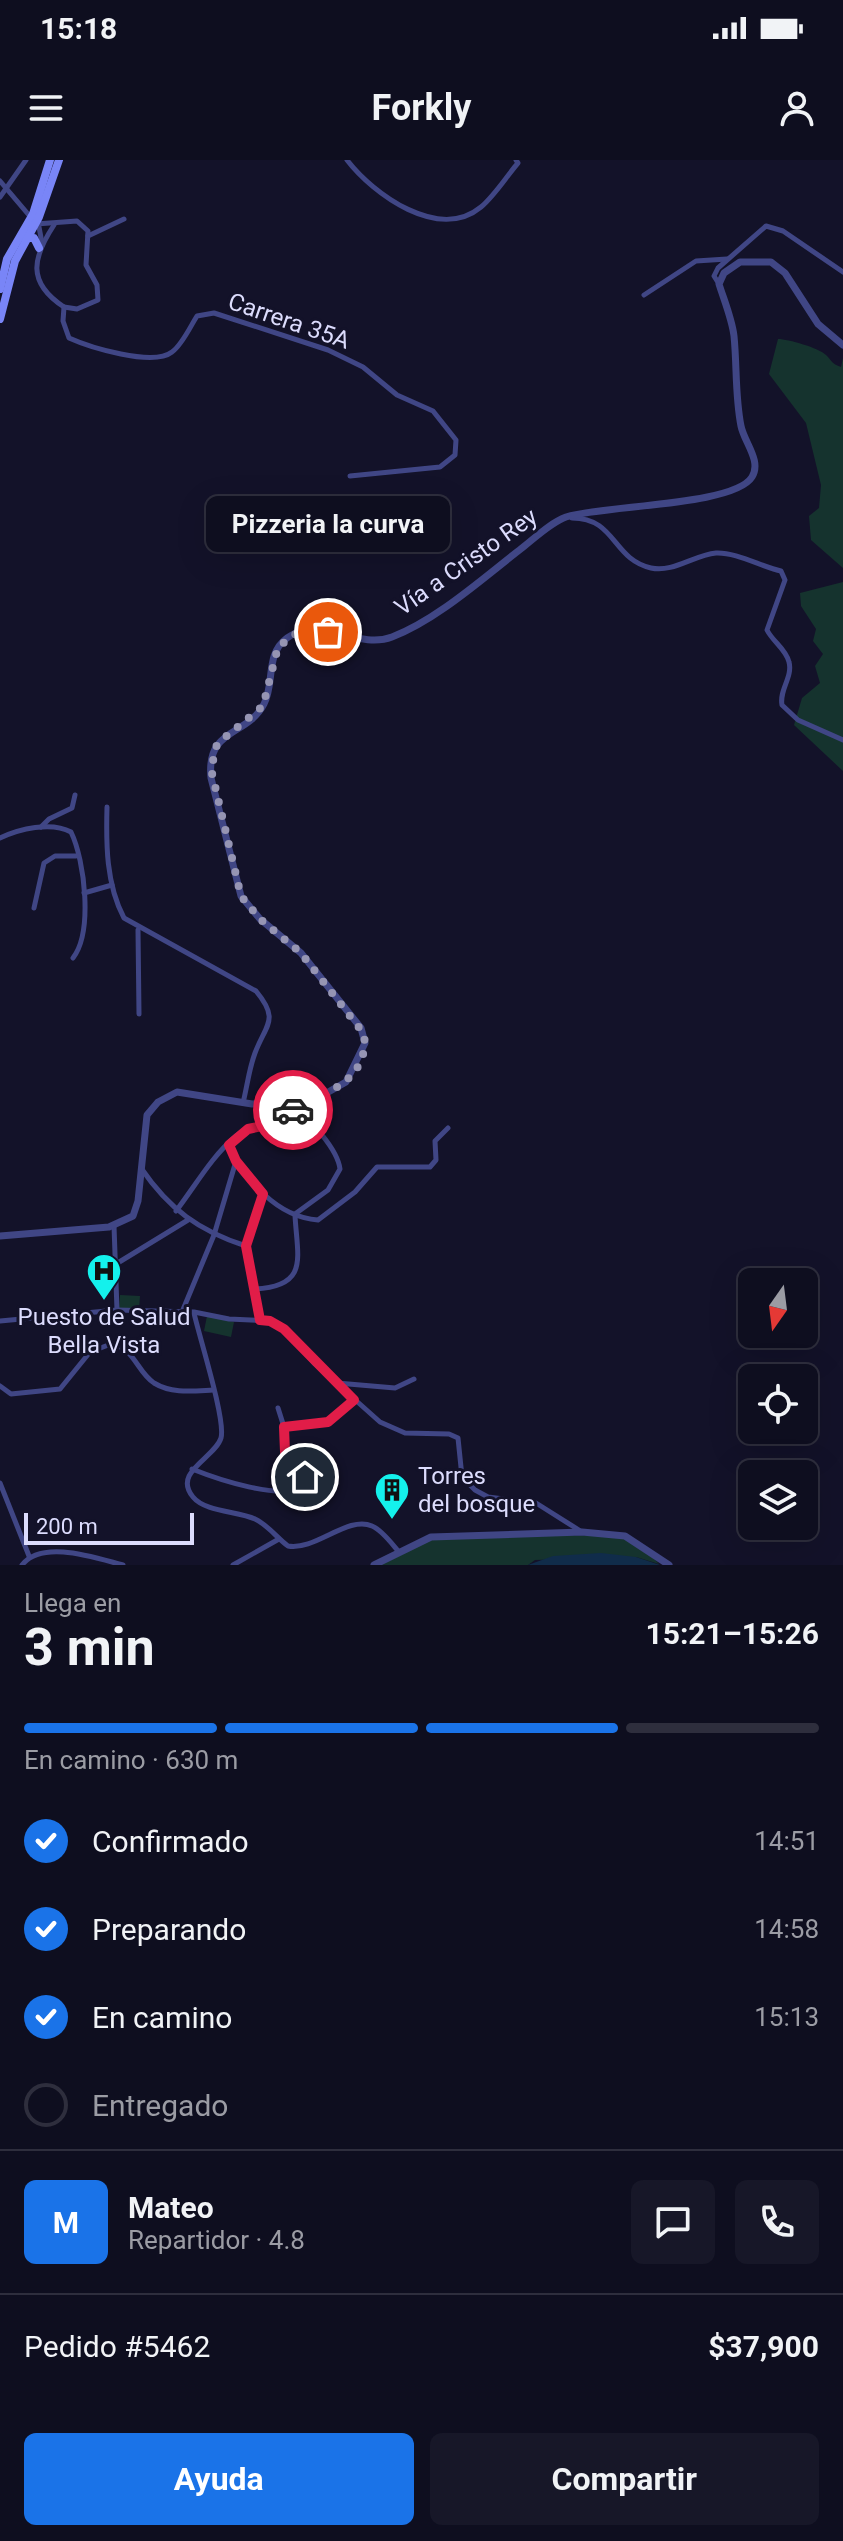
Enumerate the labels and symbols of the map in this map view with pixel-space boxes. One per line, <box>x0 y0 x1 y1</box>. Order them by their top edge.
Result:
street label: Carrera 35A <box>225 287 354 355</box>
callout: Pizzeria la curva <box>206 496 450 552</box>
street label: Vía a Cristo Rey <box>389 502 543 621</box>
pin <box>294 598 362 666</box>
courier <box>253 1070 333 1150</box>
hospital icon: Puesto de Salud Bella Vista <box>85 1252 123 1302</box>
north arrow <box>738 1268 818 1348</box>
place label: Puesto de Salud Bella Vista <box>18 1303 190 1359</box>
pin <box>271 1443 339 1511</box>
place label: Torres del bosque <box>418 1462 535 1518</box>
building icon: Torres del bosque <box>373 1471 411 1521</box>
scale bar <box>24 1509 194 1545</box>

